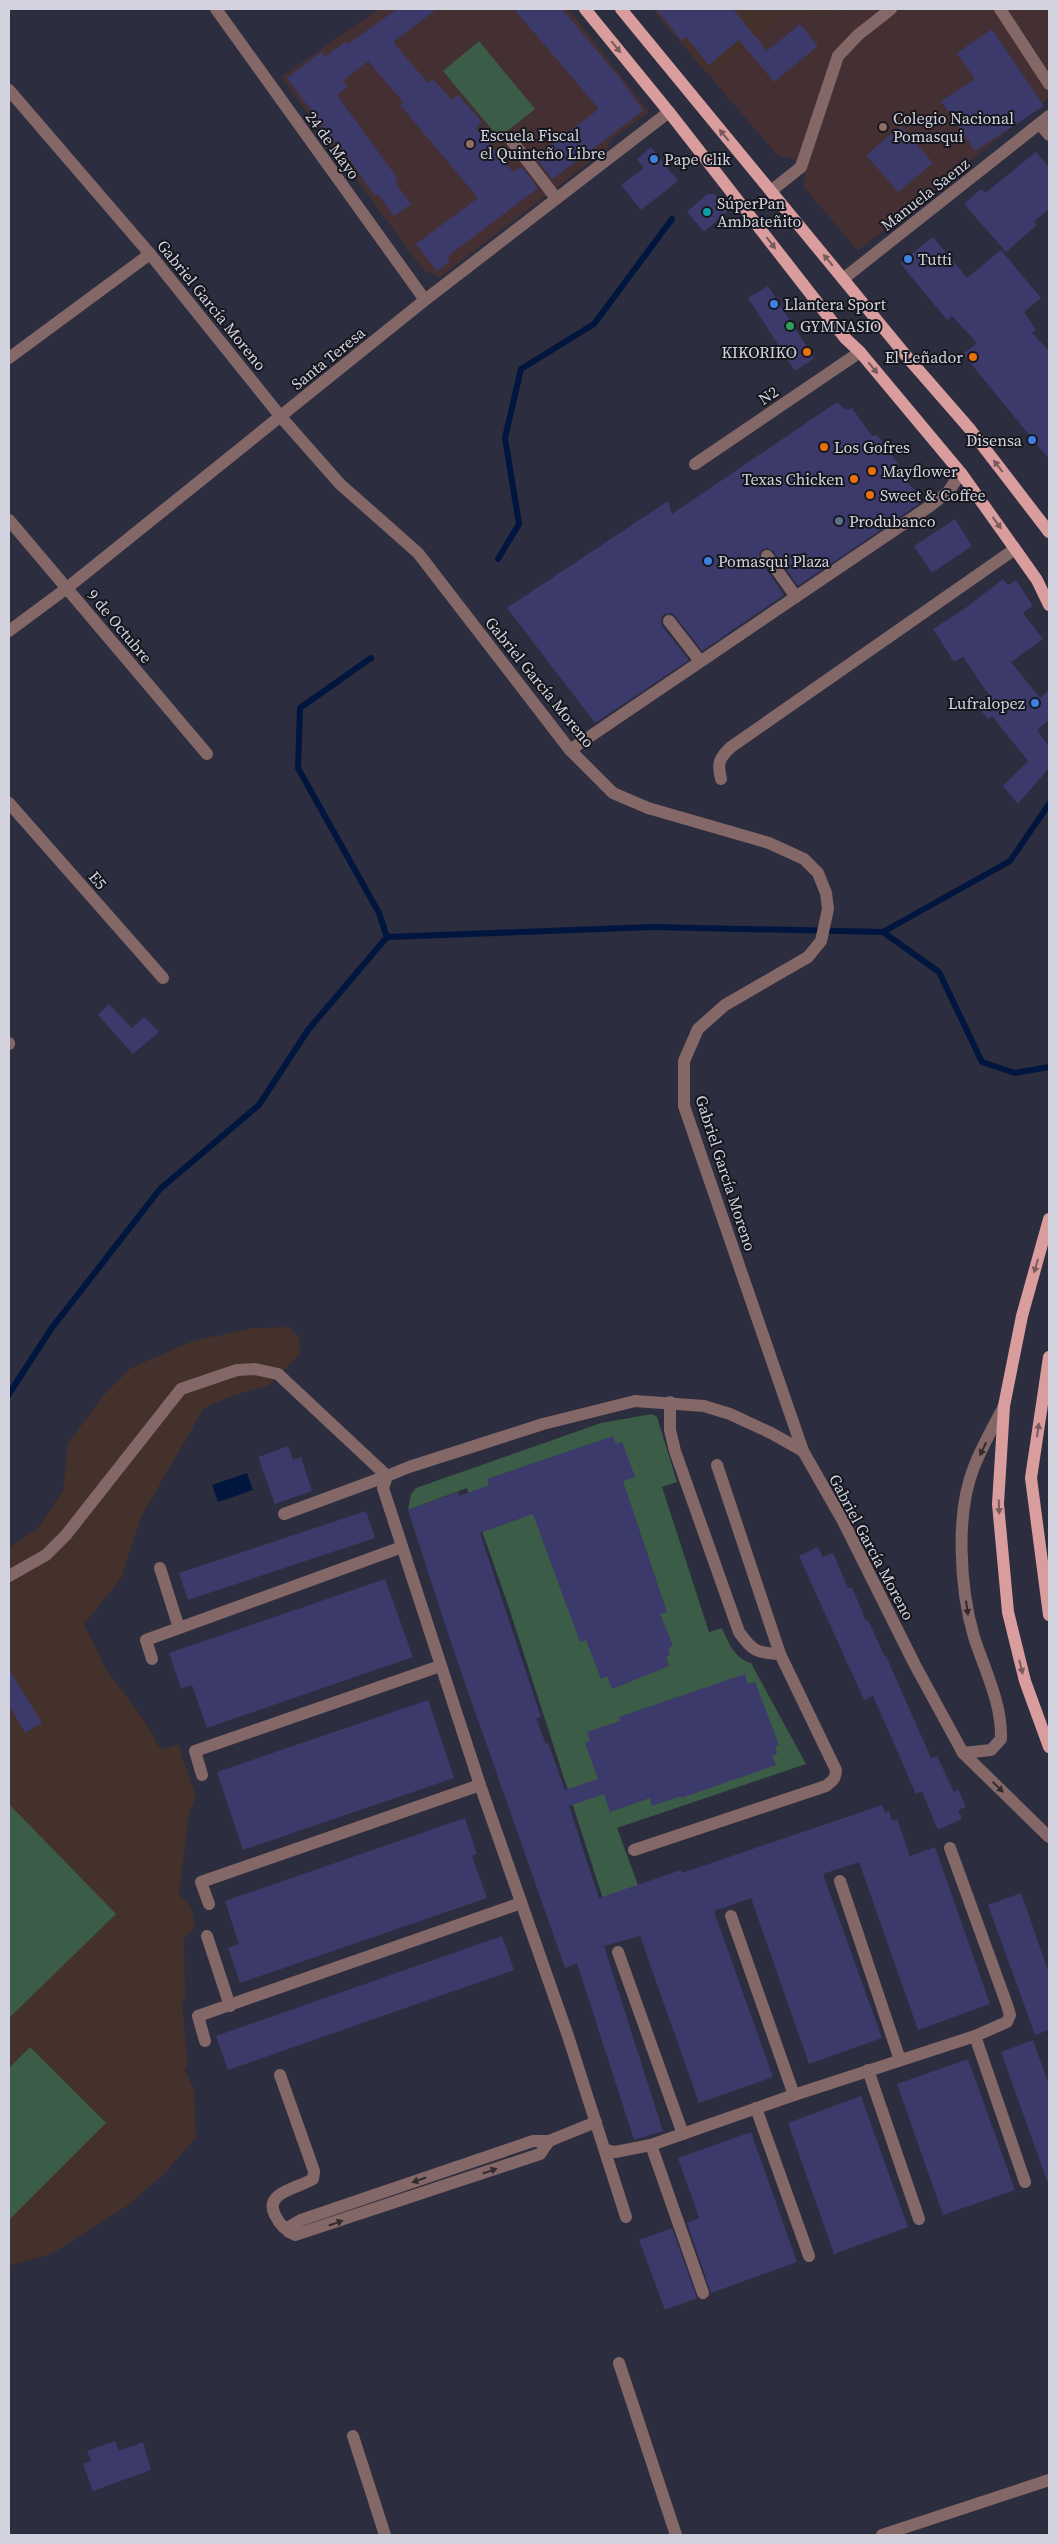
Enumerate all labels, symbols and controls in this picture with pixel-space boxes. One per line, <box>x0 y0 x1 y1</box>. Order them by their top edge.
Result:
one-way arrow <box>610 40 621 53</box>
street label: 24 de Mayo <box>301 106 365 184</box>
place label: Colegio Nacional Pomasqui <box>893 107 1014 147</box>
marker: Colegio Nacional Pomasqui <box>877 121 889 133</box>
place label: Escuela Fiscal el Quinteño Libre <box>480 124 605 164</box>
one-way arrow <box>719 128 730 141</box>
marker: Escuela Fiscal el Quinteño Libre <box>464 138 476 150</box>
place label: Pape Clik <box>664 148 731 170</box>
street label: Manuela Saenz <box>876 152 974 236</box>
marker: Pape Clik <box>648 153 660 165</box>
place label: SúperPan Ambateñito <box>717 192 801 232</box>
marker: SúperPan Ambateñito <box>701 206 713 218</box>
street label: Gabriel García Moreno <box>152 235 272 375</box>
one-way arrow <box>765 236 776 249</box>
place label: Tutti <box>918 248 952 270</box>
marker: Tutti <box>902 253 914 265</box>
one-way arrow <box>822 254 833 267</box>
place label: Llantera Sport <box>784 293 887 315</box>
marker: Llantera Sport <box>768 298 780 310</box>
place label: GYMNASIO <box>800 315 881 337</box>
marker: GYMNASIO <box>784 320 796 332</box>
street label: Santa Teresa <box>286 321 370 395</box>
place label: KIKORIKO <box>721 341 797 363</box>
marker: KIKORIKO <box>801 346 813 358</box>
place label: El Leñador <box>885 346 963 368</box>
marker: El Leñador <box>967 351 979 363</box>
one-way arrow <box>868 362 879 375</box>
street label: N2 <box>754 380 782 410</box>
place label: Disensa <box>966 429 1023 451</box>
marker: Disensa <box>1026 434 1038 446</box>
place label: Los Gofres <box>834 436 910 458</box>
marker: Los Gofres <box>818 441 830 453</box>
place label: Mayflower <box>882 460 958 482</box>
one-way arrow <box>993 460 1004 473</box>
marker: Mayflower <box>866 465 878 477</box>
place label: Texas Chicken <box>742 468 844 490</box>
marker: Texas Chicken <box>848 473 860 485</box>
place label: Sweet & Coffee <box>880 484 986 506</box>
marker: Sweet & Coffee <box>864 489 876 501</box>
place label: Produbanco <box>849 510 936 532</box>
marker: Produbanco <box>833 515 845 527</box>
one-way arrow <box>991 516 1001 529</box>
place label: Pomasqui Plaza <box>718 550 831 572</box>
marker: Pomasqui Plaza <box>702 555 714 567</box>
street label: 9 de Octubre <box>83 584 157 668</box>
street label: Gabriel García Moreno <box>480 612 600 752</box>
place label: Lufralopez <box>948 692 1025 714</box>
marker: Lufralopez <box>1029 697 1041 709</box>
street label: E5 <box>84 866 112 894</box>
street label: Gabriel García Moreno <box>690 1092 762 1254</box>
one-way arrow <box>1032 1258 1040 1273</box>
one-way arrow <box>1035 1421 1043 1437</box>
one-way arrow <box>978 1442 986 1456</box>
street label: Gabriel García Moreno <box>824 1470 920 1624</box>
one-way arrow <box>995 1499 1003 1515</box>
one-way arrow <box>963 1601 971 1617</box>
one-way arrow <box>1018 1660 1026 1675</box>
one-way arrow <box>992 1781 1004 1793</box>
one-way arrow <box>482 2167 497 2174</box>
one-way arrow <box>412 2176 427 2184</box>
one-way arrow <box>328 2219 343 2226</box>

